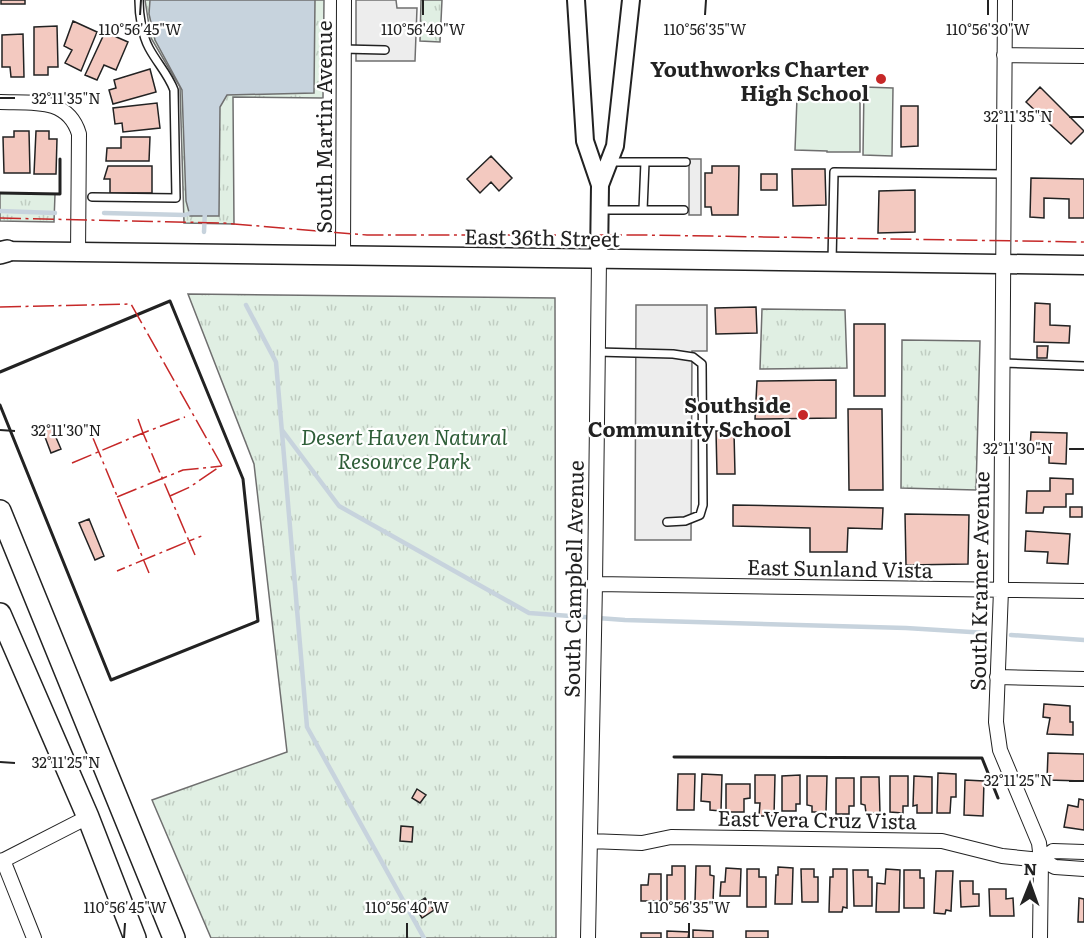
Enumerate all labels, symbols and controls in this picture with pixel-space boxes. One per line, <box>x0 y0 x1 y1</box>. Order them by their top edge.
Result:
text: 110°56'45"W <box>98 17 182 40</box>
text: 110°56'40"W <box>381 17 466 40</box>
text: 110°56'35"W <box>664 17 747 40</box>
text: 110°56'30"W <box>946 17 1031 40</box>
street label: South Martin Avenue <box>307 20 338 234</box>
place label: Youthworks Charter High School <box>650 52 870 107</box>
marker: Youthworks Charter High School <box>874 72 888 86</box>
text: 32°11'35"N <box>31 86 101 109</box>
text: 32°11'35"N <box>983 104 1053 127</box>
street label: East 36th Street <box>464 219 621 253</box>
place label: Southside Community School <box>588 388 791 443</box>
marker: Southside Community School <box>796 408 810 422</box>
text: 32°11'30"N <box>31 418 101 441</box>
park label: Desert Haven Natural Resource Park <box>301 420 507 475</box>
text: 32°11'30"N <box>983 436 1053 459</box>
street label: South Campbell Avenue <box>554 460 590 698</box>
street label: South Kramer Avenue <box>961 471 995 691</box>
street label: East Sunland Vista <box>747 550 934 584</box>
text: 32°11'25"N <box>31 750 101 773</box>
text: 32°11'25"N <box>983 768 1053 791</box>
street label: East Vera Cruz Vista <box>717 801 918 835</box>
north arrow <box>1000 854 1060 914</box>
text: N <box>1023 856 1037 880</box>
text: 110°56'45"W <box>83 895 167 918</box>
text: 110°56'40"W <box>365 895 450 918</box>
text: 110°56'35"W <box>648 895 731 918</box>

